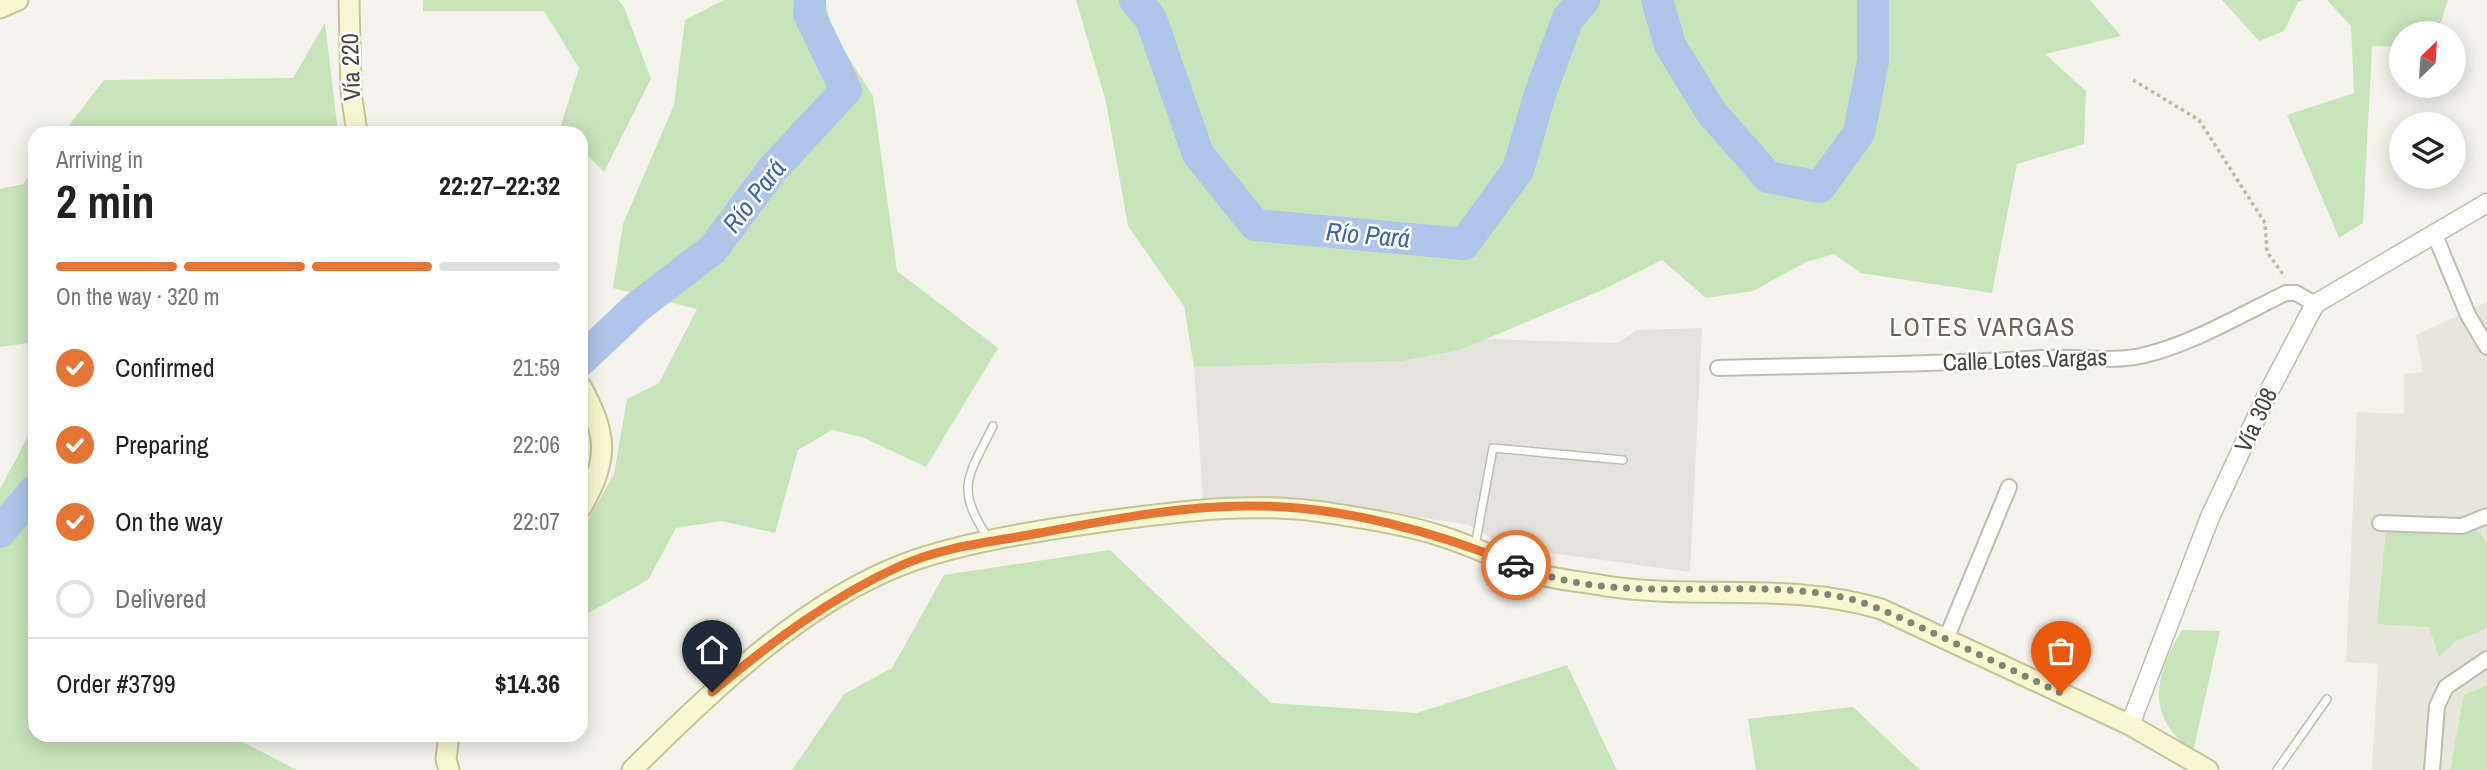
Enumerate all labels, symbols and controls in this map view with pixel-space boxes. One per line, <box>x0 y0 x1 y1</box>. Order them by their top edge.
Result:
north arrow <box>2389 21 2466 98</box>
map controls <box>2389 21 2466 189</box>
street label: Vía 220 <box>333 33 367 101</box>
button: layers <box>2389 112 2466 189</box>
text: Arriving in <box>56 144 143 175</box>
water label: Río Pará <box>714 152 793 240</box>
text: 22:27–22:32 <box>439 168 560 203</box>
text: 2 min <box>56 170 155 232</box>
water label: Río Pará <box>1325 213 1412 256</box>
text: On the way · 320 m <box>56 281 220 312</box>
district label: LOTES VARGAS <box>1889 309 2077 344</box>
street label: Calle Lotes Vargas <box>1942 340 2108 378</box>
icon: check <box>56 349 94 387</box>
text: Confirmed <box>115 350 215 385</box>
text: 21:59 <box>513 352 560 383</box>
street label: Vía 308 <box>2226 382 2284 457</box>
icon: check <box>56 426 94 464</box>
text: Preparing <box>115 427 209 462</box>
text: 22:06 <box>513 429 560 460</box>
icon: check <box>56 503 94 541</box>
text: On the way <box>115 504 223 539</box>
text: 22:07 <box>513 506 560 537</box>
courier <box>1481 530 1551 600</box>
icon: car <box>1497 546 1535 584</box>
text: Delivered <box>115 581 206 616</box>
pin <box>682 620 742 692</box>
pin <box>2031 621 2091 693</box>
icon: home <box>693 631 731 669</box>
icon: bag <box>2042 632 2080 670</box>
text: Order #3799 <box>56 666 176 701</box>
text: $14.36 <box>495 666 560 701</box>

